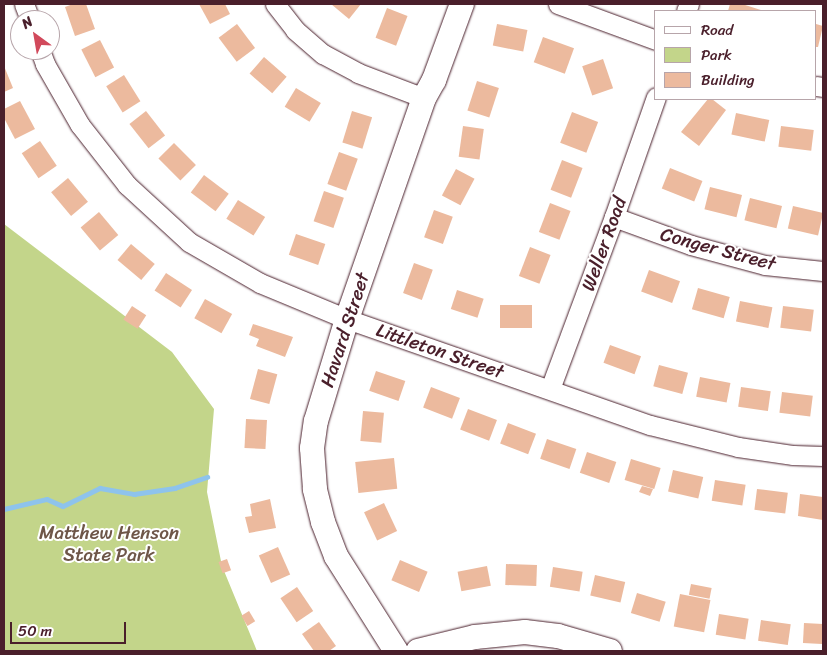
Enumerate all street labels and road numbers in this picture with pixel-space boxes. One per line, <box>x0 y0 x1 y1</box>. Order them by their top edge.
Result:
street label: Weller Road <box>576 194 632 294</box>
street label: Conger Street <box>658 223 778 275</box>
street label: Havard Street <box>316 270 374 390</box>
street label: Littleton Street <box>373 319 507 383</box>

